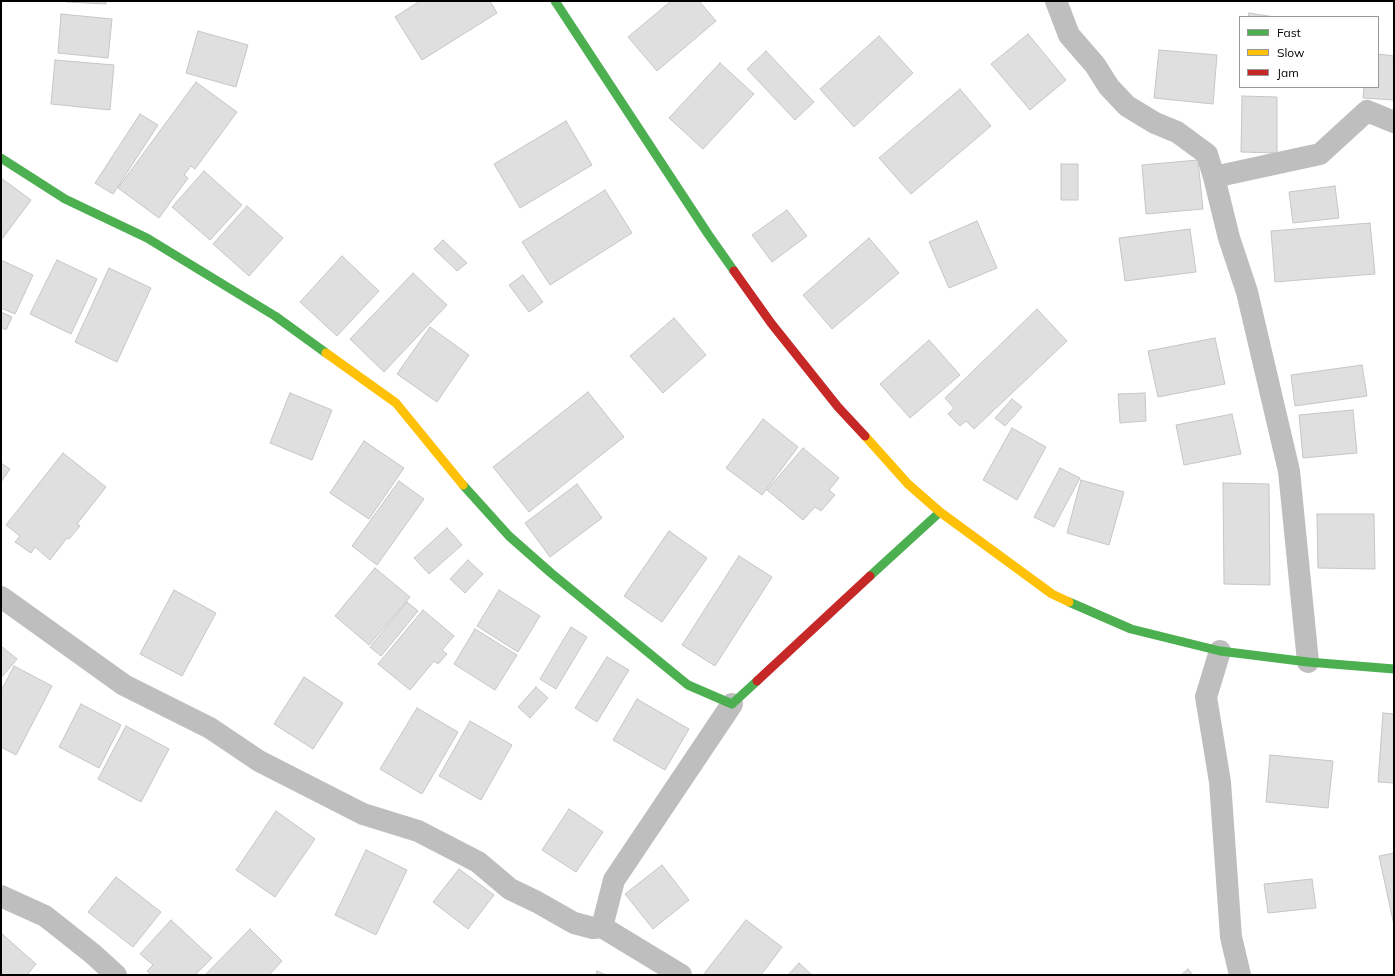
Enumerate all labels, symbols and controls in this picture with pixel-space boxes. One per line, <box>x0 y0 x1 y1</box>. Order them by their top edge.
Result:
legend <box>1239 16 1379 88</box>
text: Fast <box>1277 25 1301 40</box>
text: Slow <box>1277 45 1305 60</box>
text: Jam <box>1277 65 1299 80</box>

